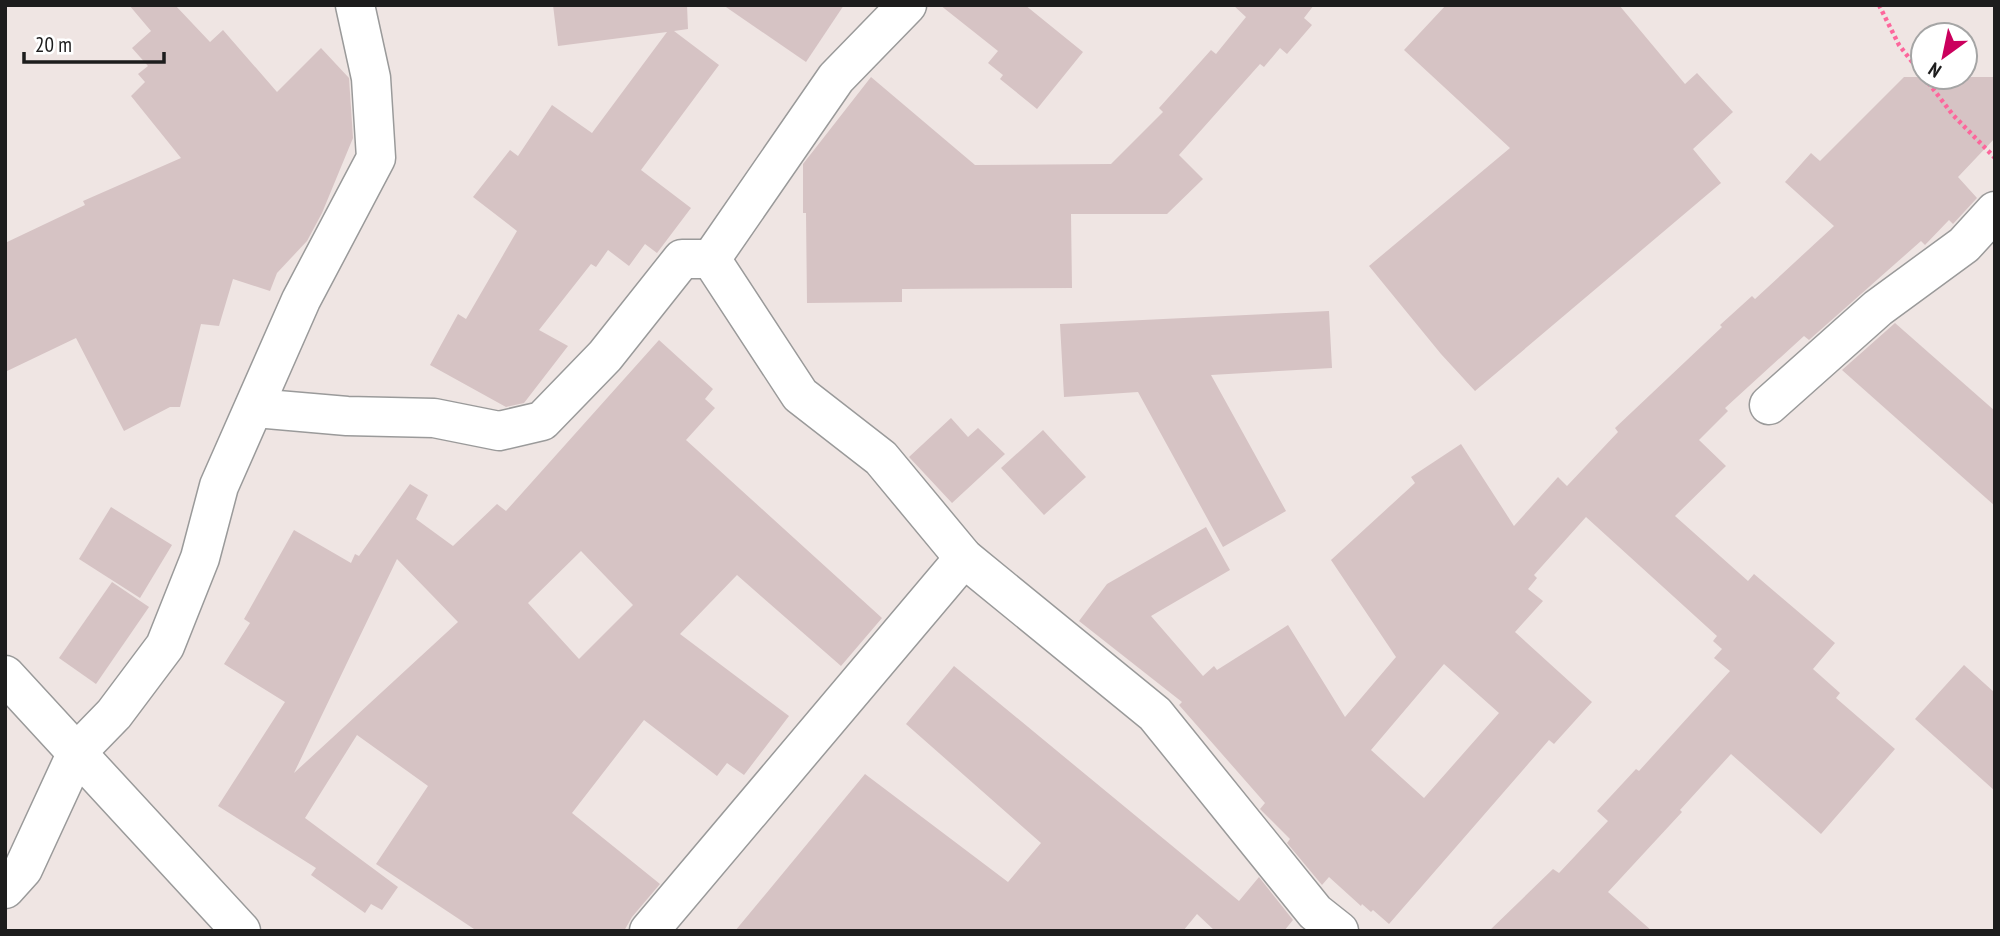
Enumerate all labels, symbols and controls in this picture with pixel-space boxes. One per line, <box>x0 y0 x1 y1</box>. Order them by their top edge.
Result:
scale bar <box>24 21 164 65</box>
north arrow <box>1909 21 1979 91</box>
text: 20 m <box>35 31 72 58</box>
text: N <box>1924 57 1946 83</box>

